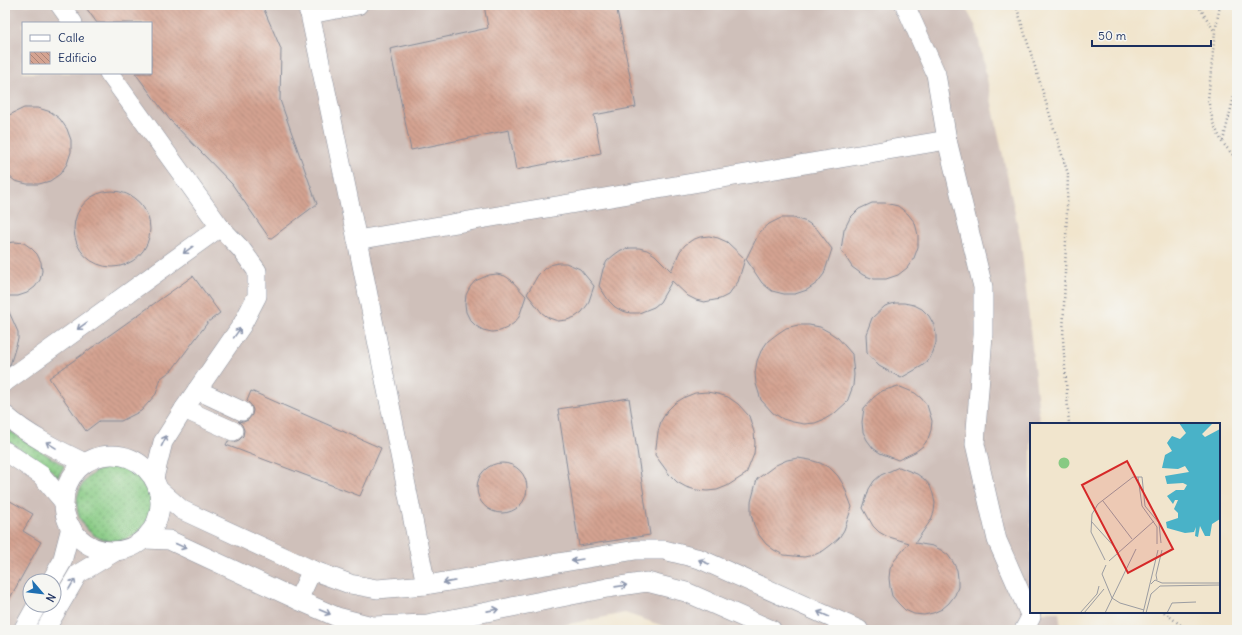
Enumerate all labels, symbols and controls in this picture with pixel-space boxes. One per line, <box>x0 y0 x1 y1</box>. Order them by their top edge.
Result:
legend <box>22 22 152 74</box>
scale bar <box>1092 22 1211 48</box>
text: 50 m <box>1098 28 1127 43</box>
text: Calle <box>58 30 85 45</box>
text: Edificio <box>58 50 97 65</box>
one-way arrow <box>183 246 194 254</box>
one-way arrow <box>77 322 88 330</box>
one-way arrow <box>233 328 241 339</box>
inset map <box>1030 423 1220 613</box>
one-way arrow <box>161 435 168 447</box>
one-way arrow <box>45 441 57 449</box>
one-way arrow <box>175 543 187 550</box>
one-way arrow <box>571 556 584 564</box>
one-way arrow <box>699 557 711 565</box>
north arrow <box>22 573 62 613</box>
one-way arrow <box>69 578 77 590</box>
one-way arrow <box>443 578 456 586</box>
one-way arrow <box>614 582 627 590</box>
text: N <box>43 591 59 604</box>
one-way arrow <box>486 606 499 614</box>
one-way arrow <box>318 609 330 616</box>
one-way arrow <box>818 610 830 617</box>

